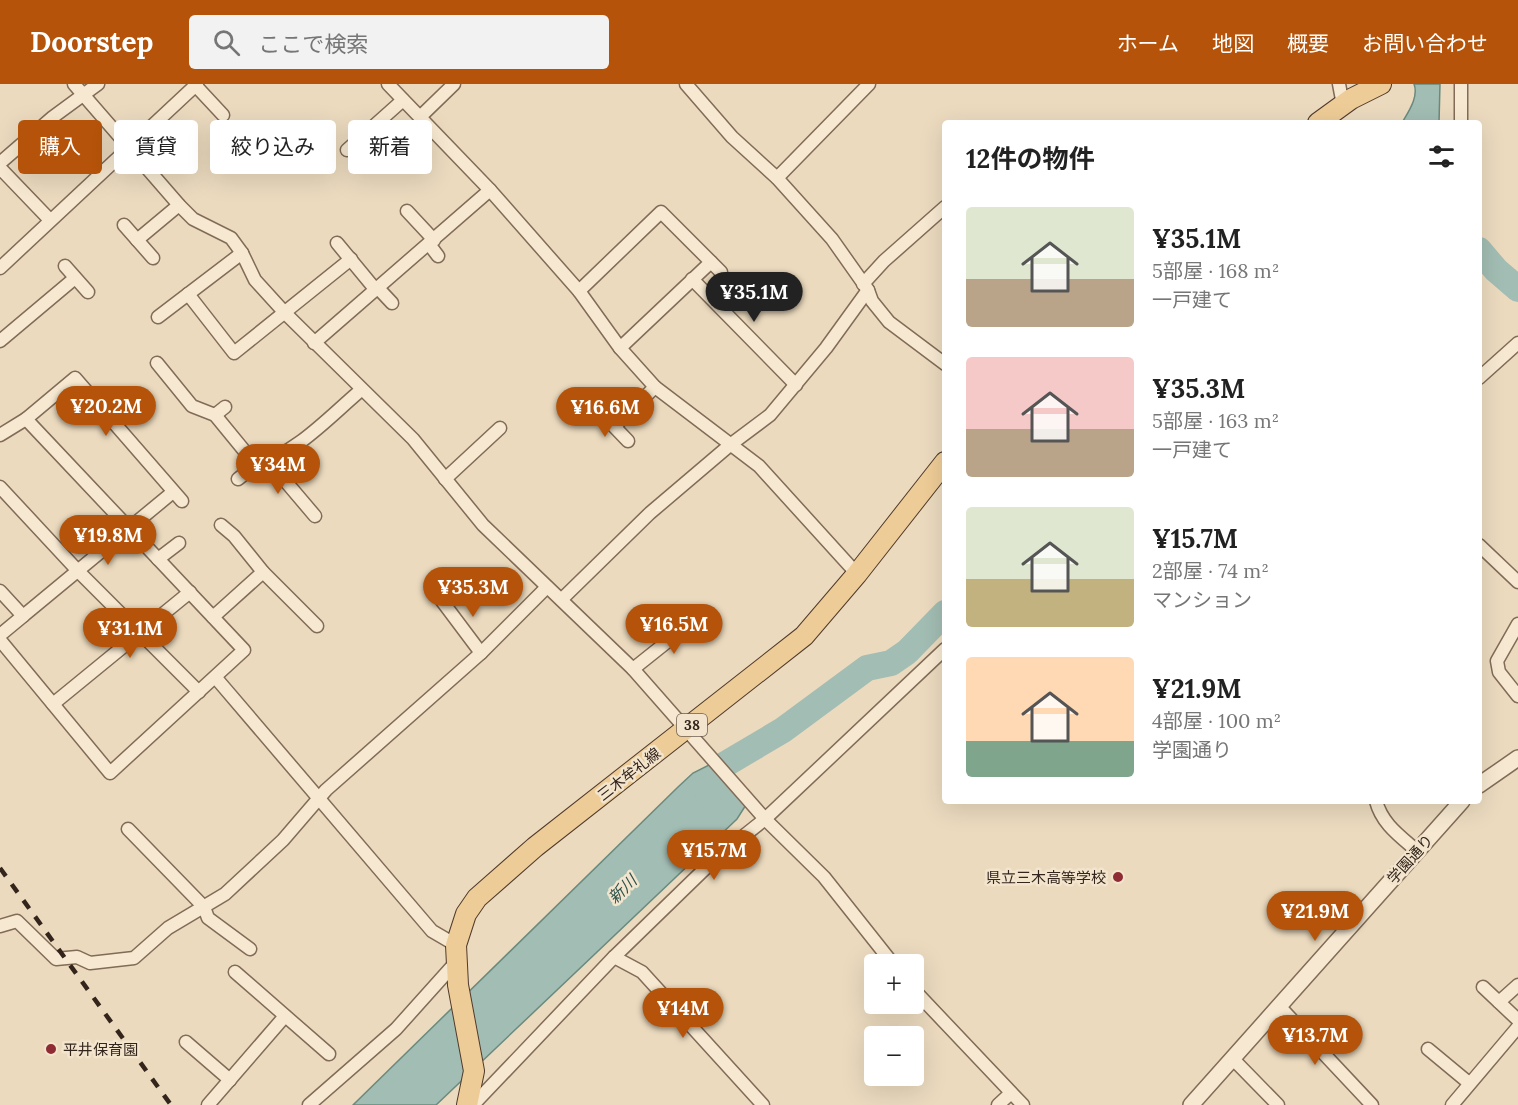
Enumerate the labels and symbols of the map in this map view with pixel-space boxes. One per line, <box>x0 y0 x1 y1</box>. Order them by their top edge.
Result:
pin: ¥35.1M <box>705 272 803 323</box>
pin: ¥20.2M <box>57 386 155 437</box>
pin: ¥16.6M <box>556 387 654 438</box>
pin: ¥34M <box>242 444 314 495</box>
pin: ¥19.8M <box>59 515 157 566</box>
pin: ¥35.3M <box>424 567 522 618</box>
pin: ¥16.5M <box>625 604 723 655</box>
pin: ¥31.1M <box>81 608 179 659</box>
road number: 38 <box>677 714 707 736</box>
street label: 三木牟礼線 <box>594 743 664 805</box>
pin: ¥15.7M <box>665 830 763 881</box>
street label: 学園通り <box>1383 830 1437 888</box>
place label: 県立三木高等学校 <box>986 868 1106 887</box>
water label: 新川 <box>604 869 642 907</box>
marker: 県立三木高等学校 <box>1111 870 1125 884</box>
pin: ¥21.9M <box>1266 891 1364 942</box>
pin: ¥14M <box>647 988 719 1039</box>
pin: ¥13.7M <box>1266 1015 1364 1066</box>
place label: 平井保育園 <box>63 1040 138 1059</box>
marker: 平井保育園 <box>44 1042 58 1056</box>

